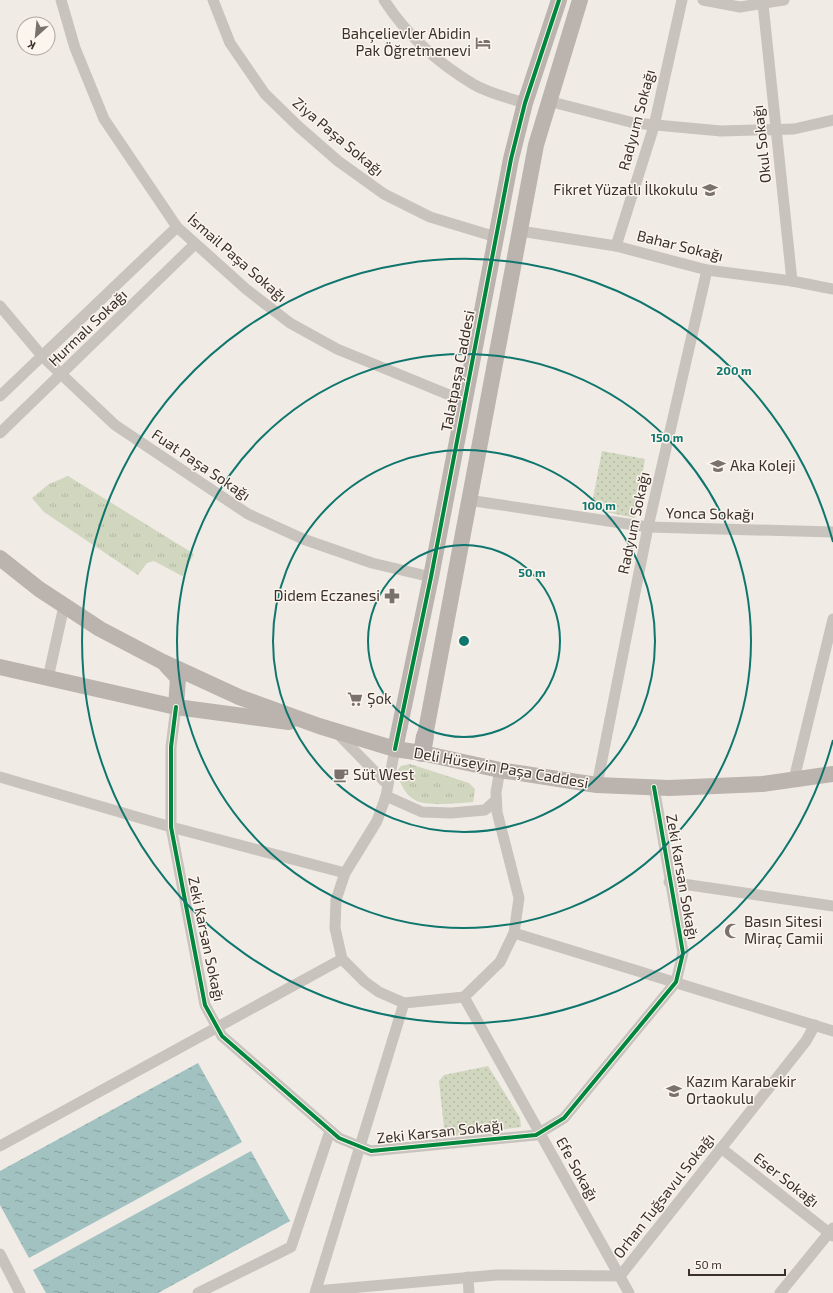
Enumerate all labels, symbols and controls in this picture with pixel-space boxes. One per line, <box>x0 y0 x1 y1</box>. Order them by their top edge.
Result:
north arrow <box>16 16 56 56</box>
place label: Bahçelievler Abidin Pak Öğretmenevi <box>342 24 471 59</box>
hotel icon: Bahçelievler Abidin Pak Öğretmenevi <box>474 34 492 52</box>
text: K <box>25 38 37 53</box>
street label: Radyum Sokağı <box>614 67 658 172</box>
street label: Ziya Paşa Sokağı <box>289 93 388 180</box>
street label: Okul Sokağı <box>748 104 774 184</box>
place label: Fikret Yüzatlı İlkokulu <box>553 180 698 198</box>
school or university icon: Fikret Yüzatlı İlkokulu <box>701 181 719 199</box>
street label: İsmail Paşa Sokağı <box>184 209 291 306</box>
street label: Bahar Sokağı <box>635 226 725 264</box>
street label: Hurmalı Sokağı <box>44 285 130 369</box>
street label: Talatpaşa Caddesi <box>436 308 479 433</box>
text: 200 m <box>716 363 752 377</box>
street label: Fuat Paşa Sokağı <box>148 425 254 505</box>
text: 150 m <box>651 430 683 444</box>
place label: Aka Koleji <box>730 456 796 475</box>
school or university icon: Aka Koleji <box>709 457 727 475</box>
street label: Radyum Sokağı <box>613 470 653 576</box>
text: 100 m <box>582 498 616 512</box>
street label: Yonca Sokağı <box>666 503 754 523</box>
text: 50 m <box>518 565 546 579</box>
place label: Didem Eczanesi <box>273 586 380 604</box>
pharmacy icon: Didem Eczanesi <box>383 587 401 605</box>
centre of rings <box>457 634 471 648</box>
place label: Şok <box>367 689 392 708</box>
supermarket icon: Şok <box>346 690 364 708</box>
street label: Deli Hüseyin Paşa Caddesi <box>412 743 590 792</box>
place label: Süt West <box>353 765 414 783</box>
cafe icon: Süt West <box>332 766 350 784</box>
street label: Zeki Karsan Sokağı <box>663 813 703 941</box>
street label: Zeki Karsan Sokağı <box>185 875 229 1003</box>
place label: Basın Sitesi Miraç Camii <box>744 912 823 948</box>
mosque icon: Basın Sitesi Miraç Camii <box>723 922 741 940</box>
place label: Kazım Karabekir Ortaokulu <box>686 1072 796 1107</box>
school or university icon: Kazım Karabekir Ortaokulu <box>665 1082 683 1100</box>
street label: Zeki Karsan Sokağı <box>376 1115 504 1147</box>
street label: Orhan Tuğsavul Sokağı <box>609 1129 718 1261</box>
street label: Efe Sokağı <box>553 1133 603 1204</box>
street label: Eser Sokağı <box>750 1148 823 1210</box>
scale bar <box>689 1251 785 1277</box>
text: 50 m <box>695 1257 722 1271</box>

